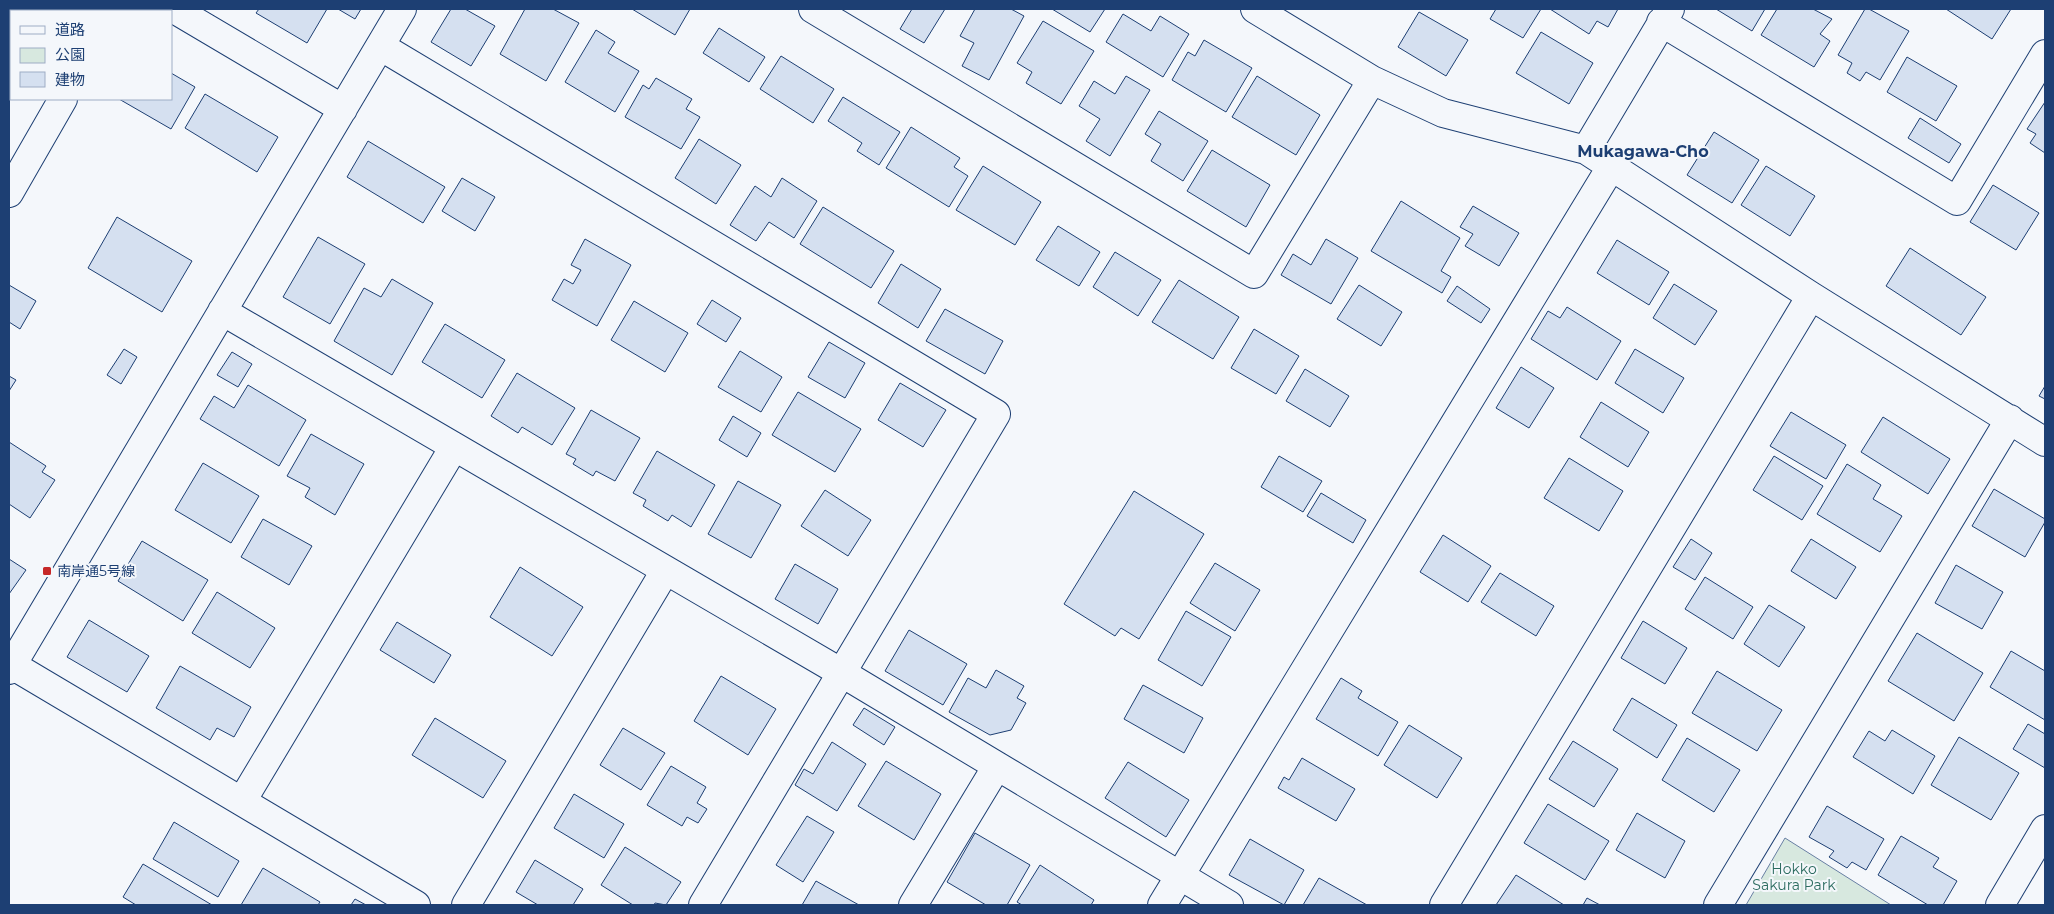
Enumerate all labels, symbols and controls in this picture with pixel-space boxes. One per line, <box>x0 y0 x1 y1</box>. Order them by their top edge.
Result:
legend <box>10 10 172 100</box>
text: 道路 <box>55 20 85 39</box>
text: 公園 <box>55 45 85 64</box>
text: 建物 <box>55 70 85 89</box>
district label: Mukagawa-Cho <box>1577 142 1709 161</box>
place label: 南岸通5号線 <box>57 562 135 580</box>
marker: 南岸通5号線 <box>41 565 53 577</box>
park label: Hokko Sakura Park <box>1752 860 1836 894</box>

